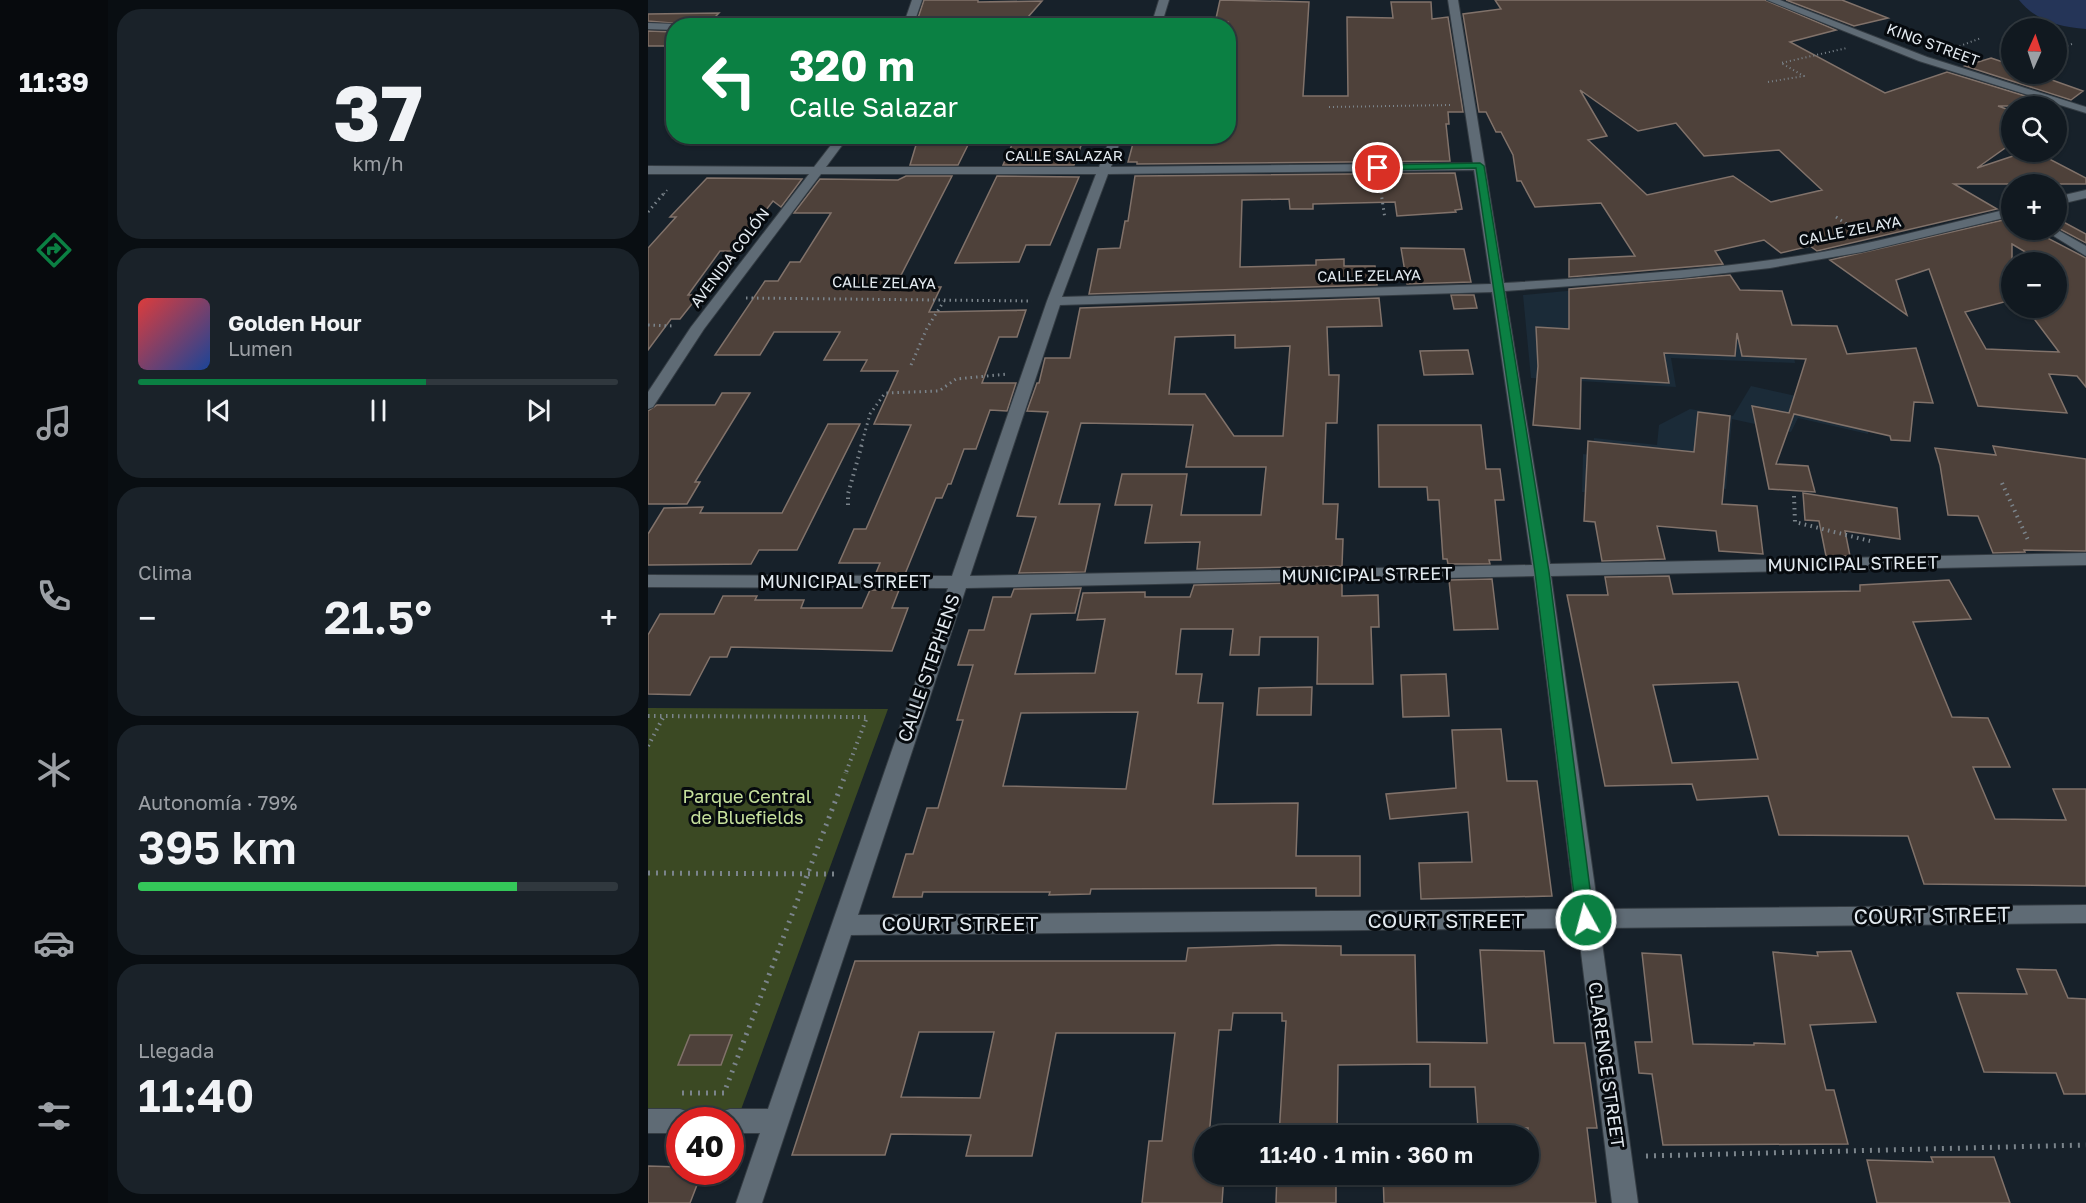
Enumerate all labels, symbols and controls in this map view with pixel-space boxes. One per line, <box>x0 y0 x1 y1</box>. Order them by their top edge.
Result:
north arrow <box>2001 18 2067 84</box>
map controls <box>2001 18 2067 318</box>
street label: KING STREET <box>1884 19 1982 69</box>
text: 320 m <box>789 40 915 90</box>
icon: left <box>690 42 768 120</box>
text: 37 <box>333 65 423 158</box>
text: 11:39 <box>19 66 89 98</box>
text: Calle Salazar <box>789 91 958 123</box>
button: search <box>2001 96 2067 162</box>
pin <box>1352 142 1403 193</box>
street label: CALLE SALAZAR <box>1005 146 1123 164</box>
text: km/h <box>353 151 403 175</box>
icon: arrive <box>1361 151 1394 184</box>
button: + <box>2001 174 2067 240</box>
street label: AVENIDA COLÓN <box>686 204 772 311</box>
street label: CALLE ZELAYA <box>1797 211 1902 249</box>
icon: directions <box>33 229 75 271</box>
button: − <box>2001 252 2067 318</box>
street label: CALLE ZELAYA <box>1317 265 1421 285</box>
street label: CALLE ZELAYA <box>832 272 936 292</box>
text: Golden Hour <box>228 309 362 336</box>
text: Lumen <box>228 336 293 360</box>
icon: previous <box>202 394 235 427</box>
icon: pause <box>362 394 395 427</box>
icon: next <box>522 394 555 427</box>
icon: music <box>33 402 75 444</box>
street label: MUNICIPAL STREET <box>1767 551 1939 575</box>
text: Clima <box>138 560 192 584</box>
street label: MUNICIPAL STREET <box>1281 562 1453 586</box>
street label: MUNICIPAL STREET <box>759 570 931 592</box>
icon: phone <box>33 575 75 617</box>
text: 21.5° <box>324 590 432 644</box>
street label: CALLE STEPHENS <box>892 591 964 745</box>
text: − <box>138 598 156 637</box>
text: + <box>600 598 618 637</box>
icon: climate <box>33 749 75 791</box>
park label: Parque Central de Bluefields <box>682 785 812 828</box>
text: Autonomía · 79% <box>138 790 297 814</box>
text: 395 km <box>138 820 297 874</box>
position arrow <box>1554 888 1618 952</box>
street label: COURT STREET <box>1853 901 2011 929</box>
street label: COURT STREET <box>1368 907 1524 933</box>
street label: COURT STREET <box>882 910 1038 936</box>
icon: car <box>33 922 75 964</box>
street label: CLARENCE STREET <box>1584 980 1630 1149</box>
text: Llegada <box>138 1038 214 1062</box>
text: 11:40 <box>138 1068 254 1122</box>
icon: filters <box>33 1095 75 1137</box>
speed limit sign: 40 <box>666 1107 744 1185</box>
text: 11:40 · 1 min · 360 m <box>1260 1141 1473 1168</box>

